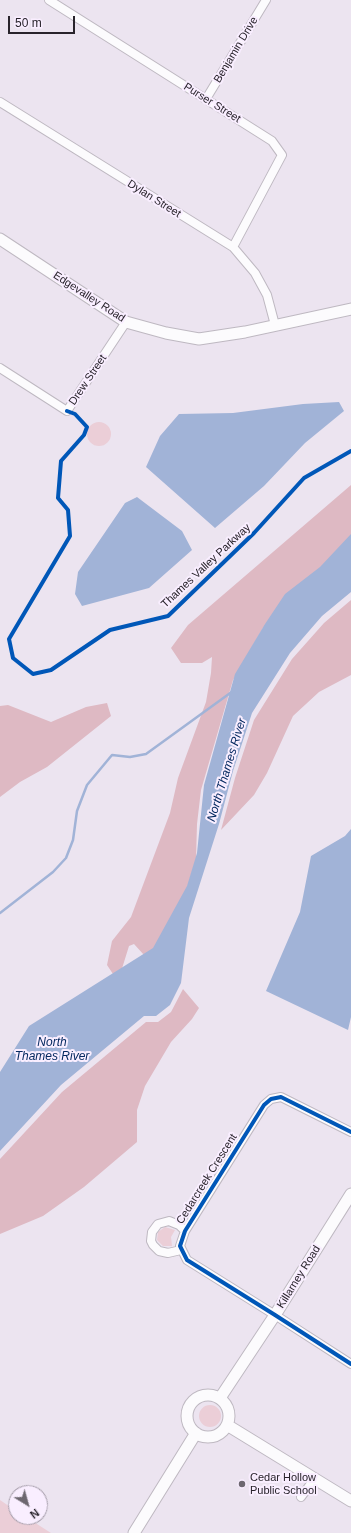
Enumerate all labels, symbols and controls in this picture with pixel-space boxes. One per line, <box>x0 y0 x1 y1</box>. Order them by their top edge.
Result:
scale bar <box>10 8 77 34</box>
street label: Benjamin Drive <box>211 15 261 85</box>
text: 50 m <box>15 16 42 30</box>
street label: Purser Street <box>181 80 243 126</box>
street label: Dylan Street <box>125 177 183 221</box>
street label: Edgevalley Road <box>51 269 127 325</box>
street label: Drew Street <box>66 352 110 408</box>
street label: Thames Valley Parkway <box>159 521 253 611</box>
water label: North Thames River <box>204 717 250 823</box>
water label: North Thames River <box>15 1036 89 1064</box>
street label: Cedarcreek Crescent <box>174 1131 240 1227</box>
street label: Killarney Road <box>274 1243 324 1311</box>
place label: Cedar Hollow Public School <box>250 1471 317 1497</box>
marker: Cedar Hollow Public School <box>237 1479 247 1489</box>
north arrow <box>8 1485 48 1525</box>
text: N <box>28 1507 41 1521</box>

